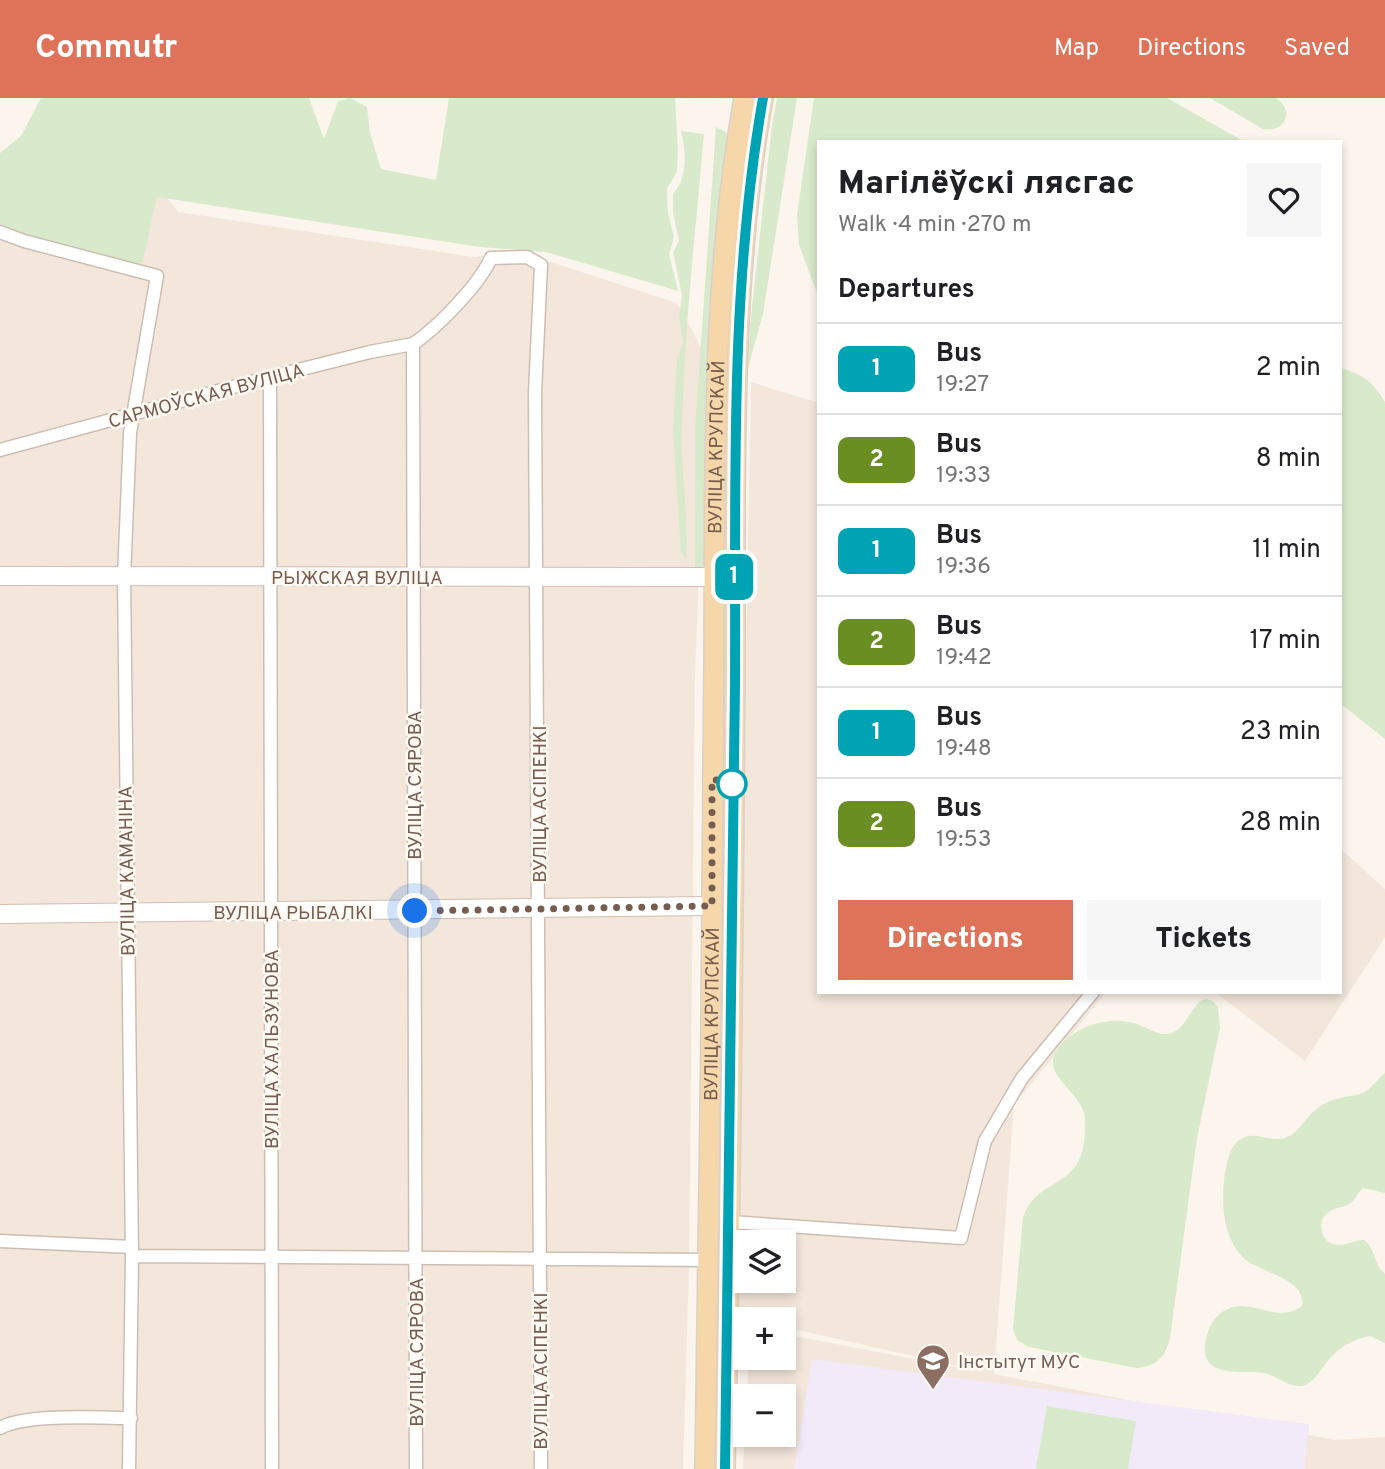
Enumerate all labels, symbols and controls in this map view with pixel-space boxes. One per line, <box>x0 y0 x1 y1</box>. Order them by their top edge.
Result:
text: Commutr <box>35 28 177 70</box>
text: Map <box>1054 34 1099 64</box>
text: Directions <box>1137 34 1246 64</box>
text: Saved <box>1284 34 1350 64</box>
button: heart <box>1247 163 1321 237</box>
text: Магілёўскі лясгас <box>838 164 1135 206</box>
text: Walk · 4 min · 270 m <box>838 211 1031 240</box>
text: Departures <box>838 274 975 307</box>
text: Bus <box>936 338 982 371</box>
text: 2 min <box>1256 352 1321 385</box>
text: 1 <box>872 354 881 384</box>
street label: САРМОЎСКАЯ ВУЛІЦА <box>106 358 307 435</box>
street label: ВУЛІЦА КРУПСКАЙ <box>704 360 732 534</box>
text: 19:27 <box>936 371 989 400</box>
text: Bus <box>936 429 982 462</box>
text: 8 min <box>1256 443 1321 476</box>
text: 2 <box>869 445 884 475</box>
text: 19:33 <box>936 462 991 491</box>
text: Bus <box>936 520 982 553</box>
text: 11 min <box>1252 534 1321 567</box>
text: 1 <box>872 536 881 566</box>
text: 19:36 <box>936 553 991 582</box>
line badge: 1 <box>711 554 757 600</box>
text: 1 <box>729 562 739 592</box>
street label: РЫЖСКАЯ ВУЛІЦА <box>271 567 443 591</box>
text: Bus <box>936 611 982 644</box>
text: 17 min <box>1249 625 1321 658</box>
text: 2 <box>869 627 884 657</box>
text: 19:42 <box>936 644 992 673</box>
text: Bus <box>936 702 982 735</box>
street label: ВУЛІЦА СЯРОВА <box>404 710 428 860</box>
text: 23 min <box>1240 716 1321 749</box>
text: 1 <box>872 718 881 748</box>
street label: ВУЛІЦА АСІПЕНКІ <box>529 725 553 883</box>
text: 19:48 <box>936 735 992 764</box>
unlabelled marker <box>717 769 747 799</box>
street label: ВУЛІЦА КАМАНІНА <box>115 786 141 956</box>
text: Bus <box>936 793 982 826</box>
text: 28 min <box>1240 807 1321 840</box>
text: 2 <box>869 809 884 839</box>
text: 19:53 <box>936 826 992 855</box>
your location <box>397 893 432 928</box>
button: Directions <box>838 900 1073 980</box>
button: Tickets <box>1087 900 1321 980</box>
street label: ВУЛІЦА РЫБАЛКІ <box>213 902 373 926</box>
street label: ВУЛІЦА КРУПСКАЙ <box>700 927 726 1101</box>
street label: ВУЛІЦА ХАЛЬЗУНОВА <box>261 949 285 1149</box>
map controls <box>733 1230 796 1447</box>
button: layers <box>733 1230 796 1293</box>
street label: ВУЛІЦА СЯРОВА <box>406 1277 430 1427</box>
street label: ВУЛІЦА АСІПЕНКІ <box>530 1292 554 1450</box>
button: + <box>733 1307 796 1370</box>
school or university icon: Інстытут МУС <box>914 1342 952 1391</box>
place label: Інстытут МУС <box>958 1351 1080 1375</box>
button: − <box>733 1384 796 1447</box>

